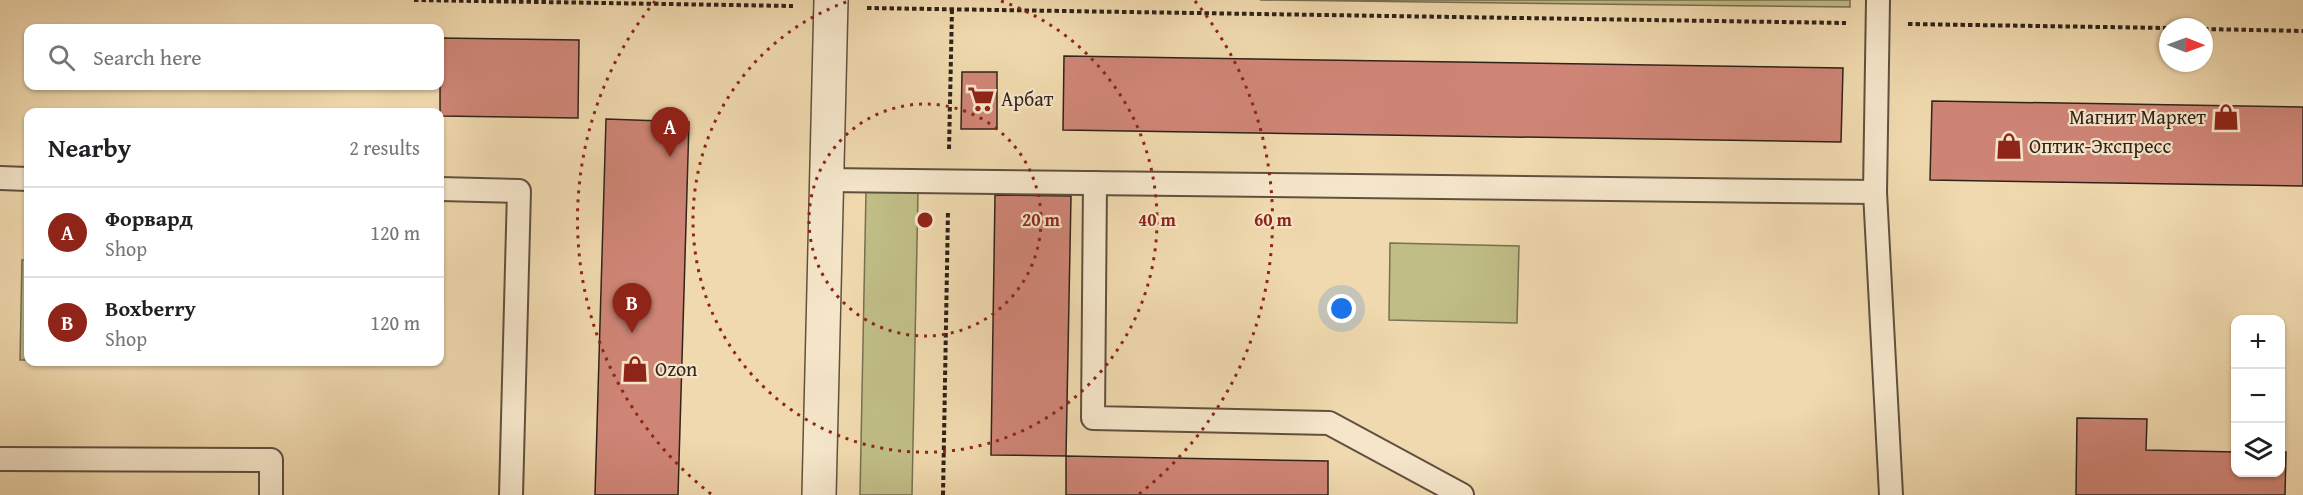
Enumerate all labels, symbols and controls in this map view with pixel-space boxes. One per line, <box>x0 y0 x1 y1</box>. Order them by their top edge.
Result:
north arrow <box>2159 18 2213 72</box>
search box <box>24 24 444 90</box>
icon: search <box>45 41 78 74</box>
text: Search here <box>93 41 202 73</box>
supermarket icon: Арбат <box>966 84 996 114</box>
place label: Арбат <box>1001 84 1054 113</box>
place label: Магнит Маркет <box>2069 102 2206 131</box>
shop icon: Магнит Маркет <box>2211 102 2241 132</box>
pin: A <box>650 108 690 157</box>
text: Nearby <box>48 128 131 167</box>
shop icon: Оптик-Экспресс <box>1994 131 2024 161</box>
place label: Оптик-Экспресс <box>2029 131 2171 160</box>
text: 2 results <box>349 133 420 162</box>
text: Форвард <box>105 202 193 234</box>
text: 20 m <box>1022 206 1061 233</box>
text: 40 m <box>1138 206 1177 233</box>
text: 60 m <box>1254 206 1293 233</box>
centre of rings <box>915 210 935 230</box>
text: A <box>61 218 74 247</box>
text: 120 m <box>370 218 420 247</box>
text: Shop <box>105 234 147 263</box>
pin: B <box>612 284 652 333</box>
text: Boxberry <box>105 292 196 324</box>
your location <box>1327 294 1356 323</box>
text: B <box>61 308 74 337</box>
text: 120 m <box>370 308 420 337</box>
map controls <box>2231 315 2285 477</box>
button: + <box>2231 315 2285 369</box>
text: Shop <box>105 324 147 353</box>
shop icon: Ozon <box>620 354 650 384</box>
place label: Ozon <box>655 354 697 383</box>
button: − <box>2231 369 2285 423</box>
button: layers <box>2231 423 2285 477</box>

